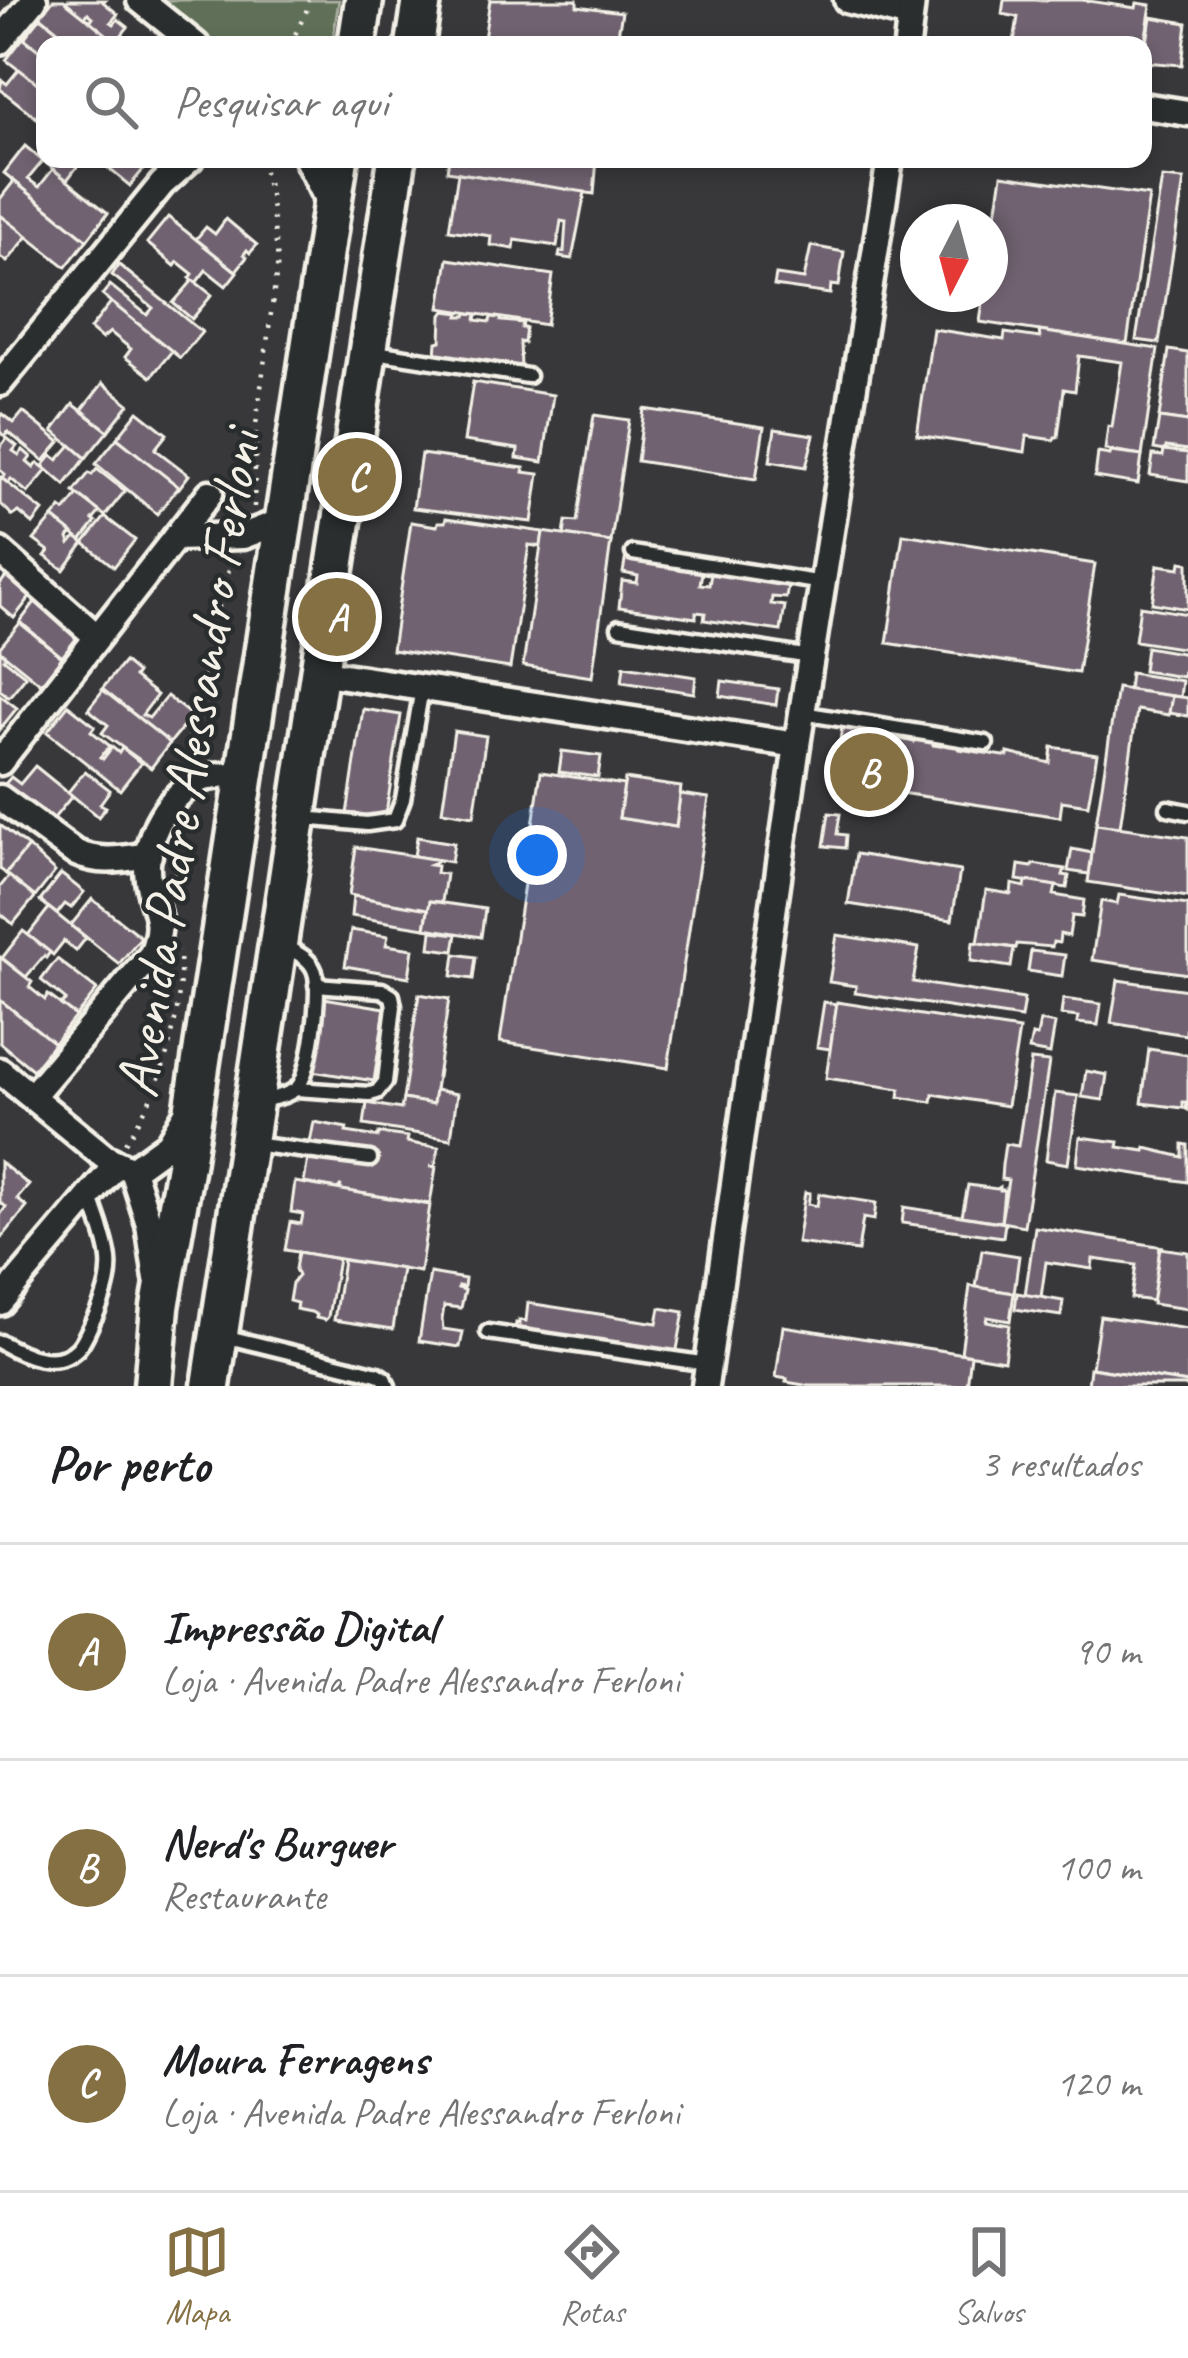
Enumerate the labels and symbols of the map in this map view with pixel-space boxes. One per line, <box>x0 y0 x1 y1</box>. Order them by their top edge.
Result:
north arrow <box>900 204 1008 312</box>
street label: Avenida Padre Alessandro Ferloni <box>98 419 279 1103</box>
pin: C <box>318 432 396 522</box>
pin: A <box>298 572 376 662</box>
pin: B <box>830 727 908 817</box>
your location <box>507 825 567 885</box>

